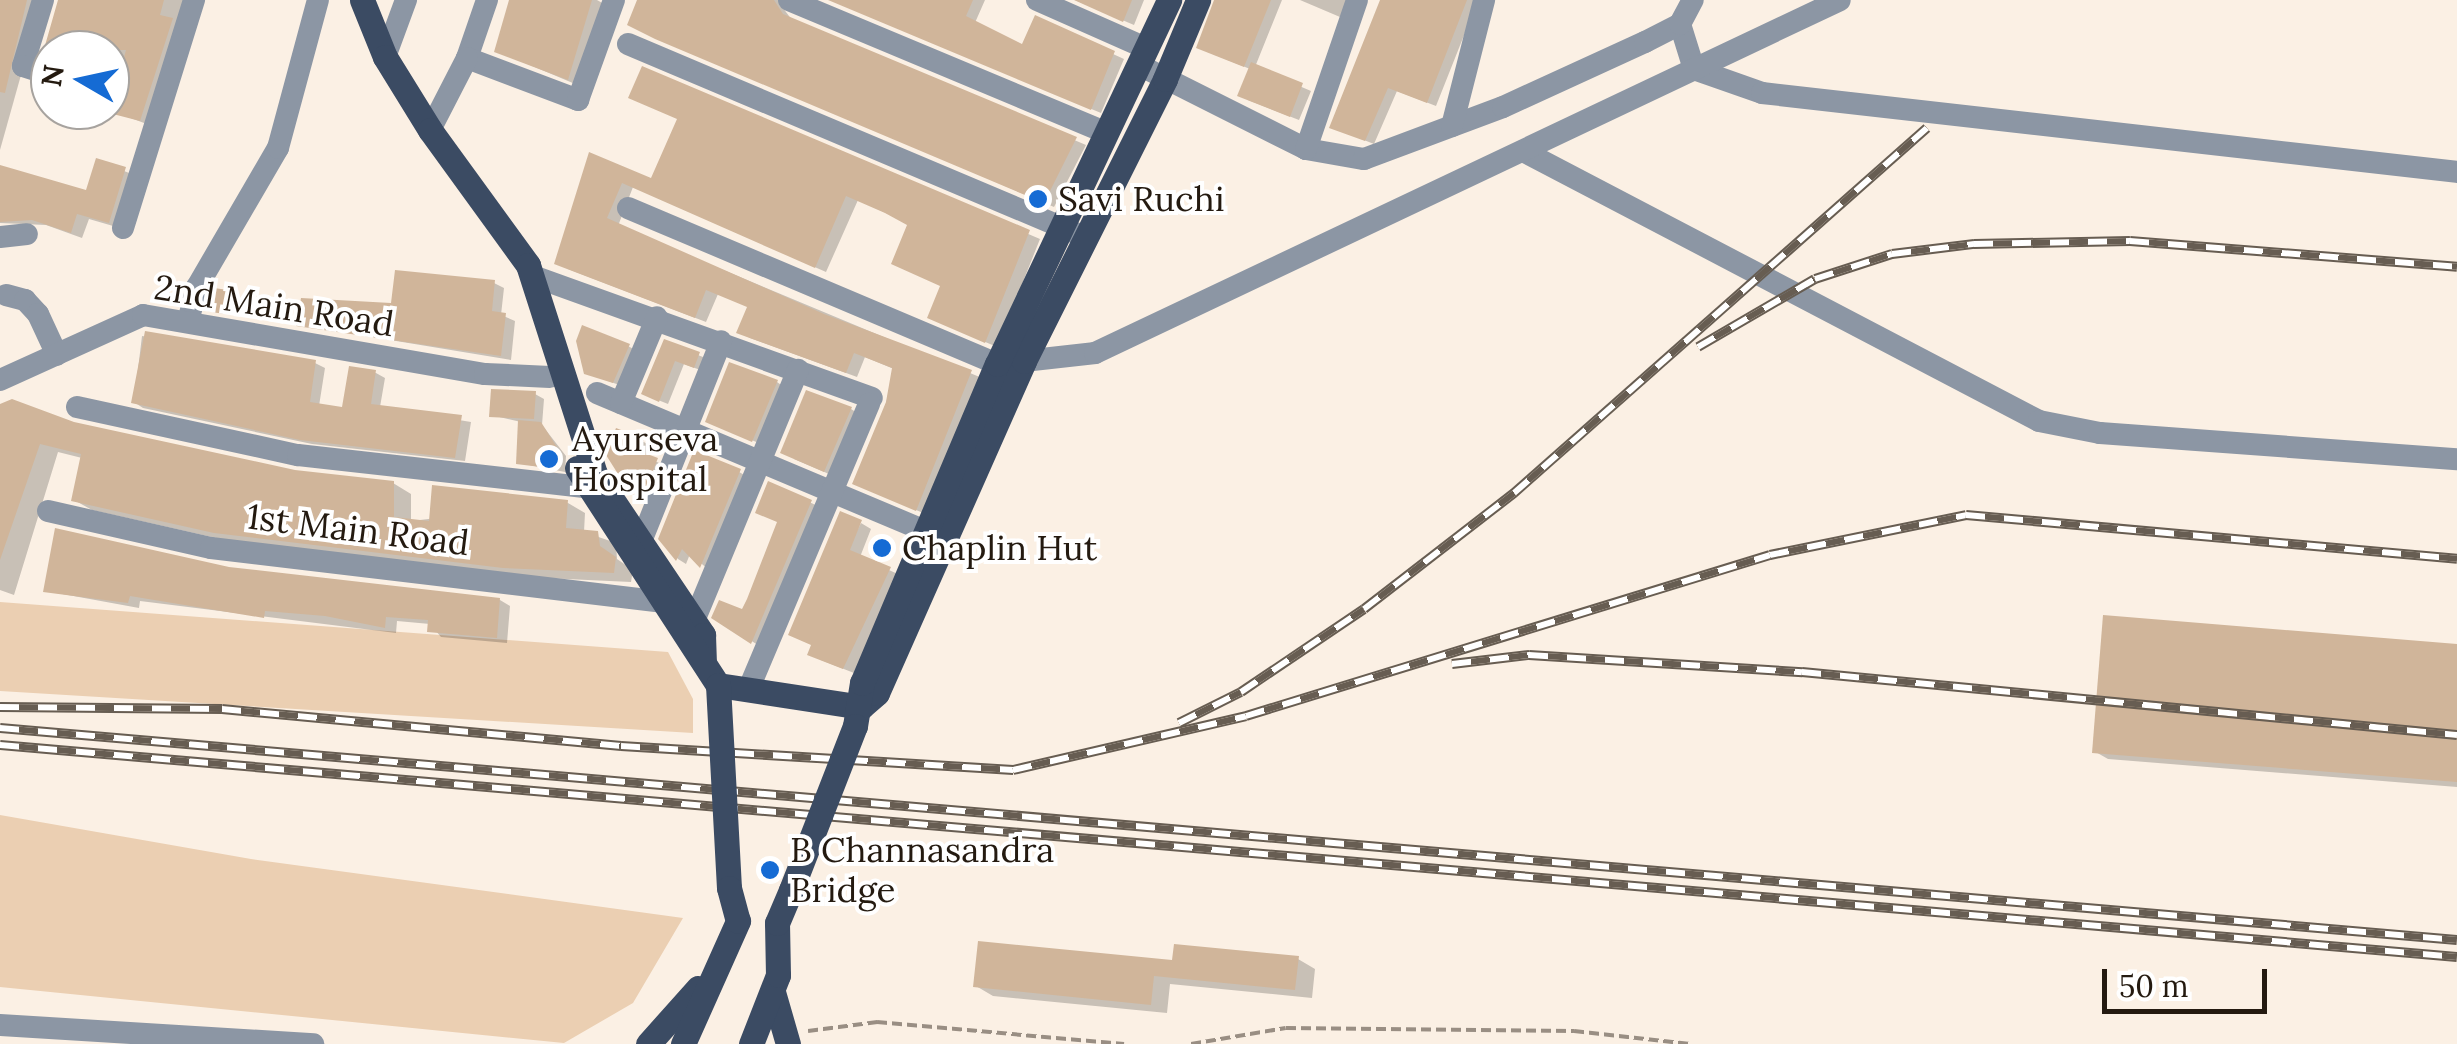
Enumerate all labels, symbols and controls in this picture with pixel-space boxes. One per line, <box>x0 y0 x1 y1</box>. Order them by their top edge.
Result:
north arrow <box>30 30 130 130</box>
text: N <box>33 62 72 89</box>
place label: Savi Ruchi <box>1058 178 1224 220</box>
marker: Savi Ruchi <box>1027 188 1049 210</box>
street label: 2nd Main Road <box>151 266 397 346</box>
place label: Ayurseva Hospital <box>572 418 718 500</box>
marker: Ayurseva Hospital <box>536 446 562 472</box>
street label: 1st Main Road <box>245 496 471 564</box>
place label: Chaplin Hut <box>902 527 1097 569</box>
marker: Chaplin Hut <box>871 537 893 559</box>
place label: B Channasandra Bridge <box>790 829 1054 911</box>
marker: B Channasandra Bridge <box>759 859 781 881</box>
scale bar <box>2107 949 2272 1011</box>
text: 50 m <box>2119 967 2189 1005</box>

